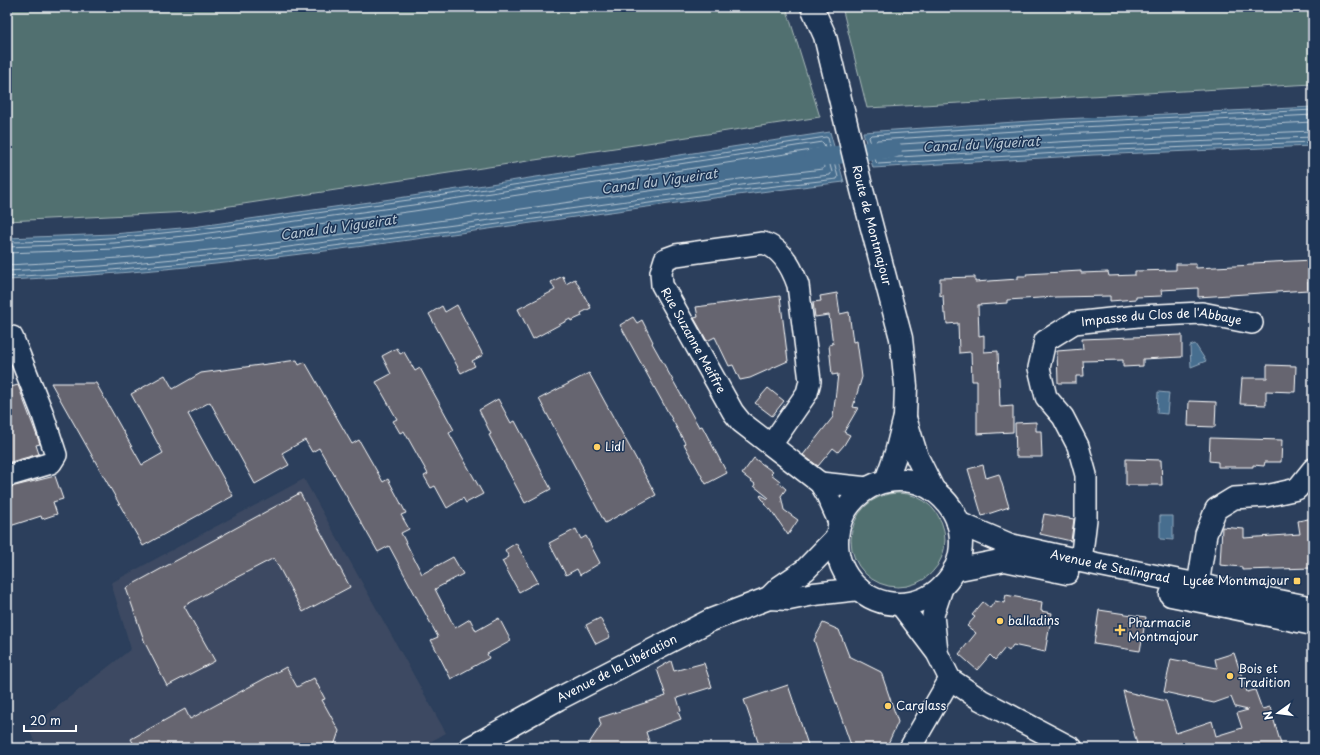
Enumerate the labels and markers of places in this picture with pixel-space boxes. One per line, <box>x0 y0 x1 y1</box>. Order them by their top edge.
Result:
place label: Lidl <box>605 437 625 455</box>
marker: Lidl <box>592 442 602 452</box>
place label: Lycée Montmajour <box>1183 571 1289 589</box>
marker: Lycée Montmajour <box>1292 576 1302 586</box>
place label: balladins <box>1008 611 1060 629</box>
place label: Pharmacie Montmajour <box>1128 613 1199 645</box>
marker: balladins <box>995 616 1005 626</box>
marker: Pharmacie Montmajour <box>1115 625 1125 635</box>
place label: Bois et Tradition <box>1238 659 1291 691</box>
marker: Bois et Tradition <box>1225 671 1235 681</box>
place label: Carglass <box>896 696 947 714</box>
marker: Carglass <box>883 701 893 711</box>

